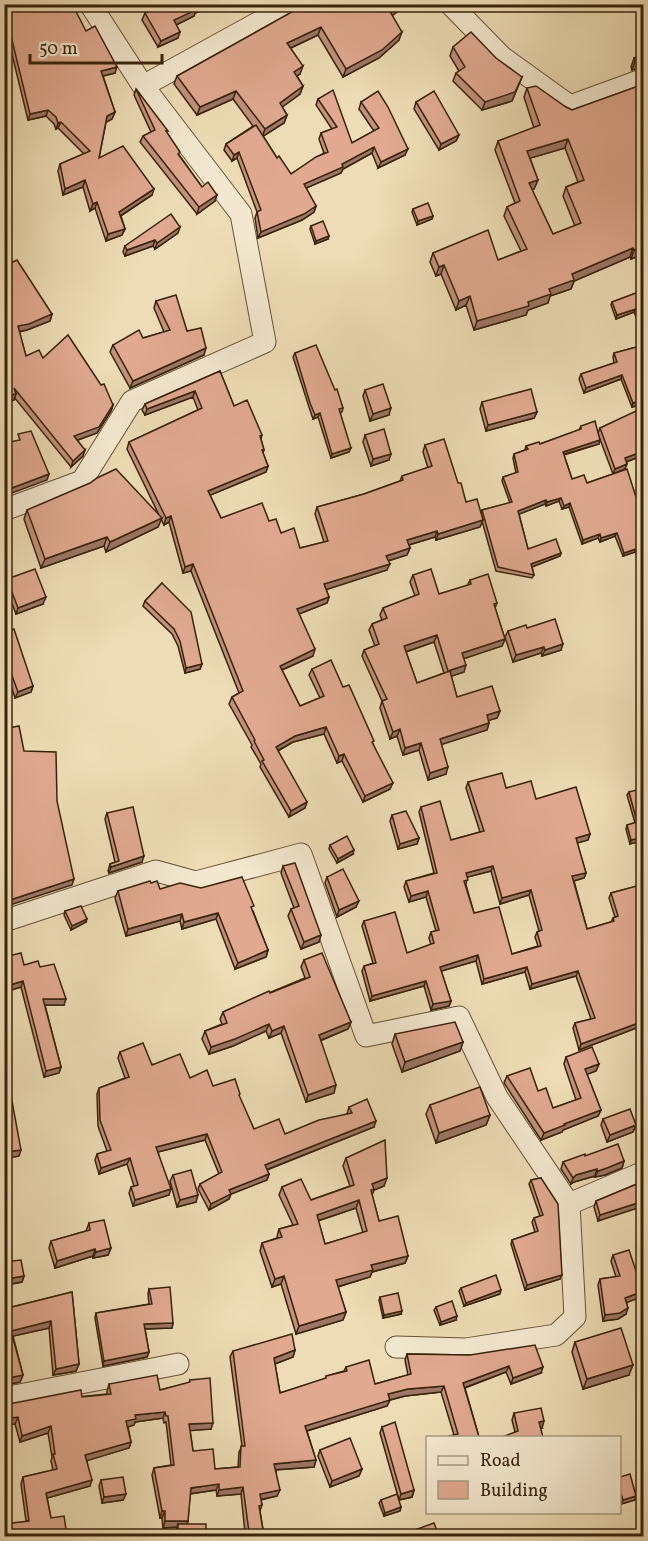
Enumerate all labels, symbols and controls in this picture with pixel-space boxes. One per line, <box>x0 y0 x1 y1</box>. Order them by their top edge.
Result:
scale bar <box>30 27 162 65</box>
text: 50 m <box>39 37 78 62</box>
legend <box>426 1436 621 1514</box>
text: Road <box>480 1449 521 1474</box>
text: Building <box>480 1479 548 1504</box>

